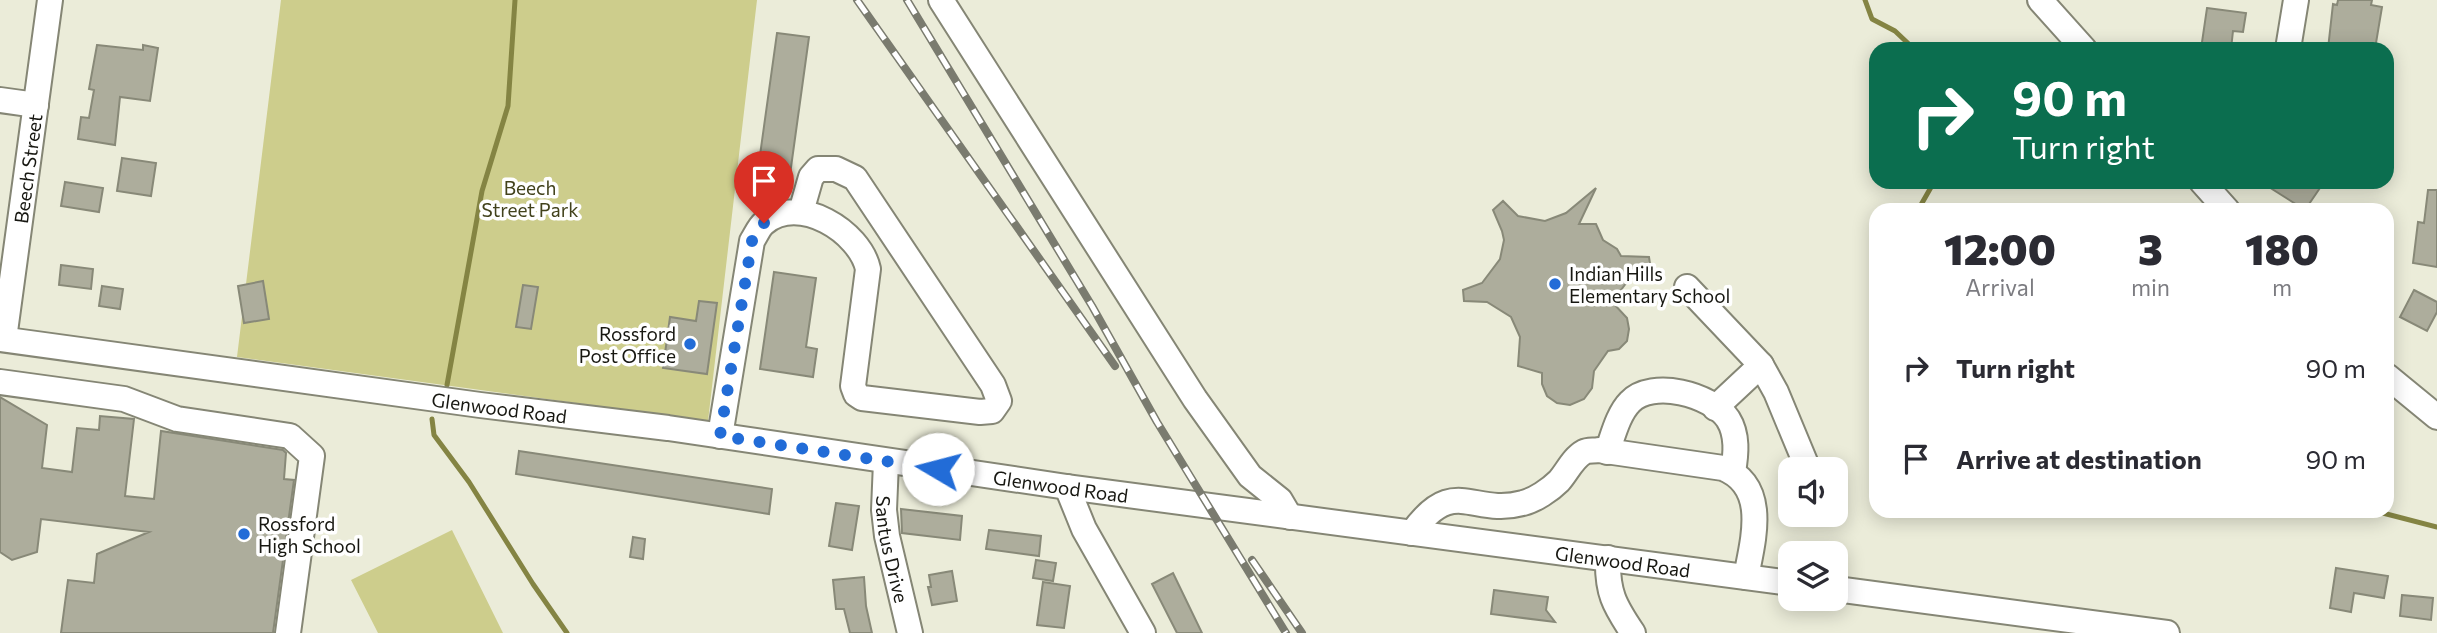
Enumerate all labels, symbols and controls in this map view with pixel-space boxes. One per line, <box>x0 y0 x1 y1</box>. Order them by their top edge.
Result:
text: 90 m <box>2012 66 2127 126</box>
icon: right <box>1897 70 1988 161</box>
street label: Beech Street <box>8 112 46 225</box>
text: Turn right <box>2012 126 2155 166</box>
pin <box>734 151 794 223</box>
icon: arrive <box>745 162 783 200</box>
park label: Beech Street Park <box>481 176 579 221</box>
text: 12:00 <box>1944 222 2056 274</box>
text: 3 <box>2138 222 2163 274</box>
text: 180 <box>2245 222 2319 274</box>
place label: Indian Hills Elementary School <box>1569 262 1730 307</box>
text: Arrival <box>1965 273 2035 301</box>
text: min <box>2131 273 2170 301</box>
text: m <box>2272 273 2292 301</box>
marker: Indian Hills Elementary School <box>1547 276 1563 292</box>
place label: Rossford Post Office <box>579 322 676 367</box>
marker: Rossford Post Office <box>682 336 698 352</box>
icon: right <box>1897 349 1935 387</box>
text: Turn right <box>1956 352 2075 383</box>
text: 90 m <box>2306 352 2366 383</box>
street label: Glenwood Road <box>430 387 568 427</box>
position arrow <box>901 432 975 506</box>
icon: arrive <box>1897 440 1935 478</box>
text: Arrive at destination <box>1956 443 2202 474</box>
text: 90 m <box>2306 443 2366 474</box>
map controls <box>1778 457 1848 611</box>
button: sound <box>1778 457 1848 527</box>
street label: Glenwood Road <box>992 465 1130 507</box>
street label: Santus Drive <box>872 495 914 605</box>
place label: Rossford High School <box>258 512 361 557</box>
marker: Rossford High School <box>236 526 252 542</box>
street label: Glenwood Road <box>1554 540 1692 581</box>
button: layers <box>1778 541 1848 611</box>

